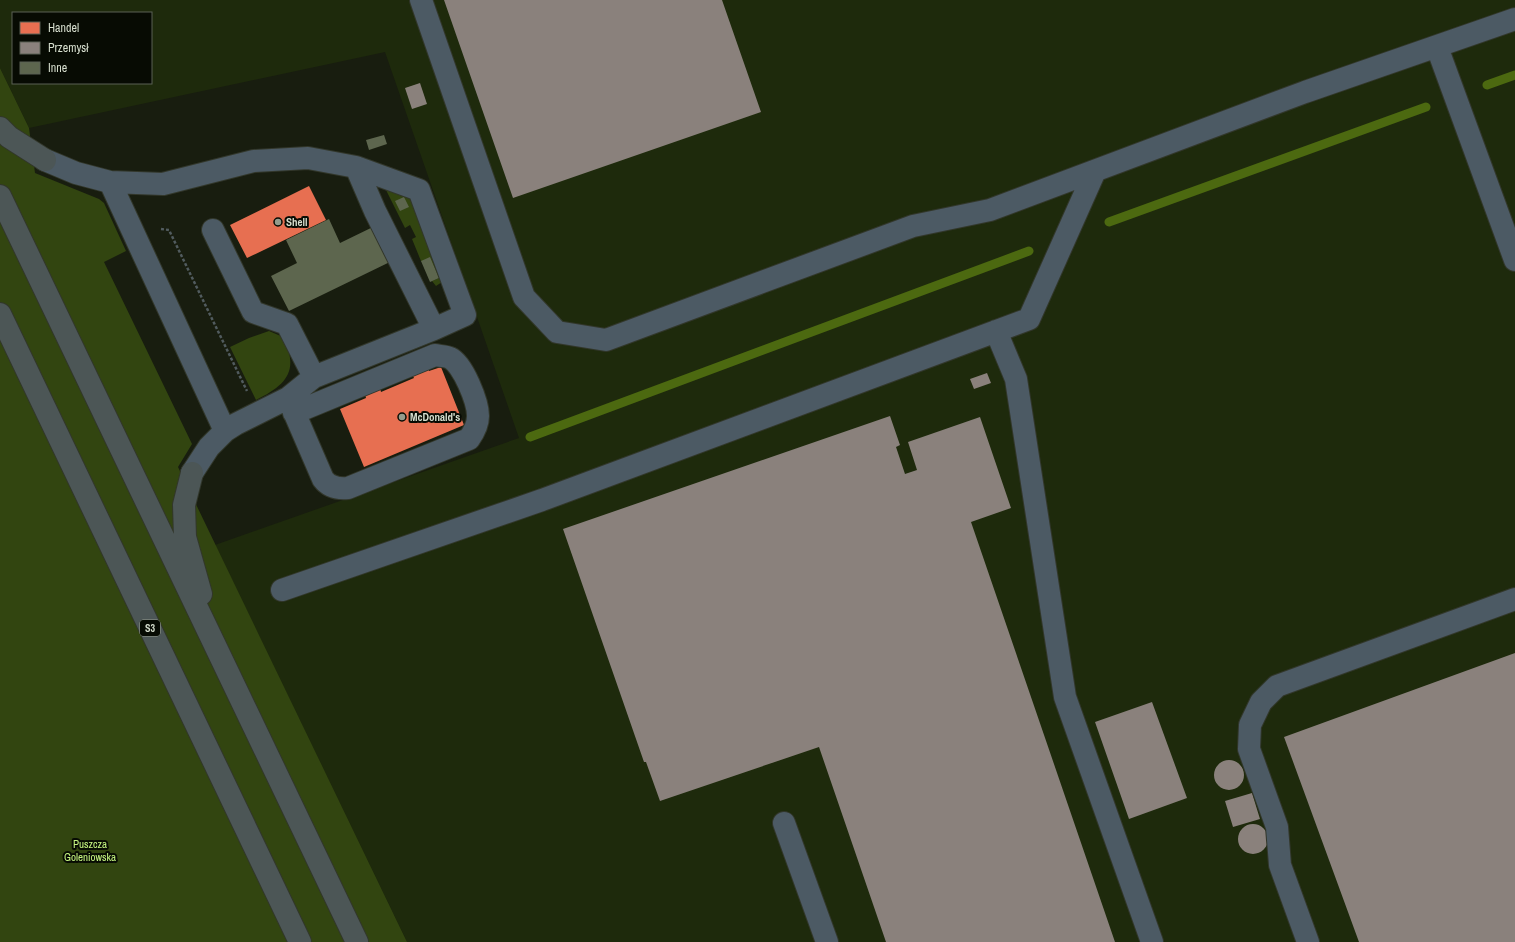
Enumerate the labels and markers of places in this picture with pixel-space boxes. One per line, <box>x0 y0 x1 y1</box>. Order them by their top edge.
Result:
place label: Shell <box>286 215 308 229</box>
marker: Shell <box>273 217 283 227</box>
place label: McDonald's <box>410 410 460 424</box>
marker: McDonald's <box>397 412 407 422</box>

